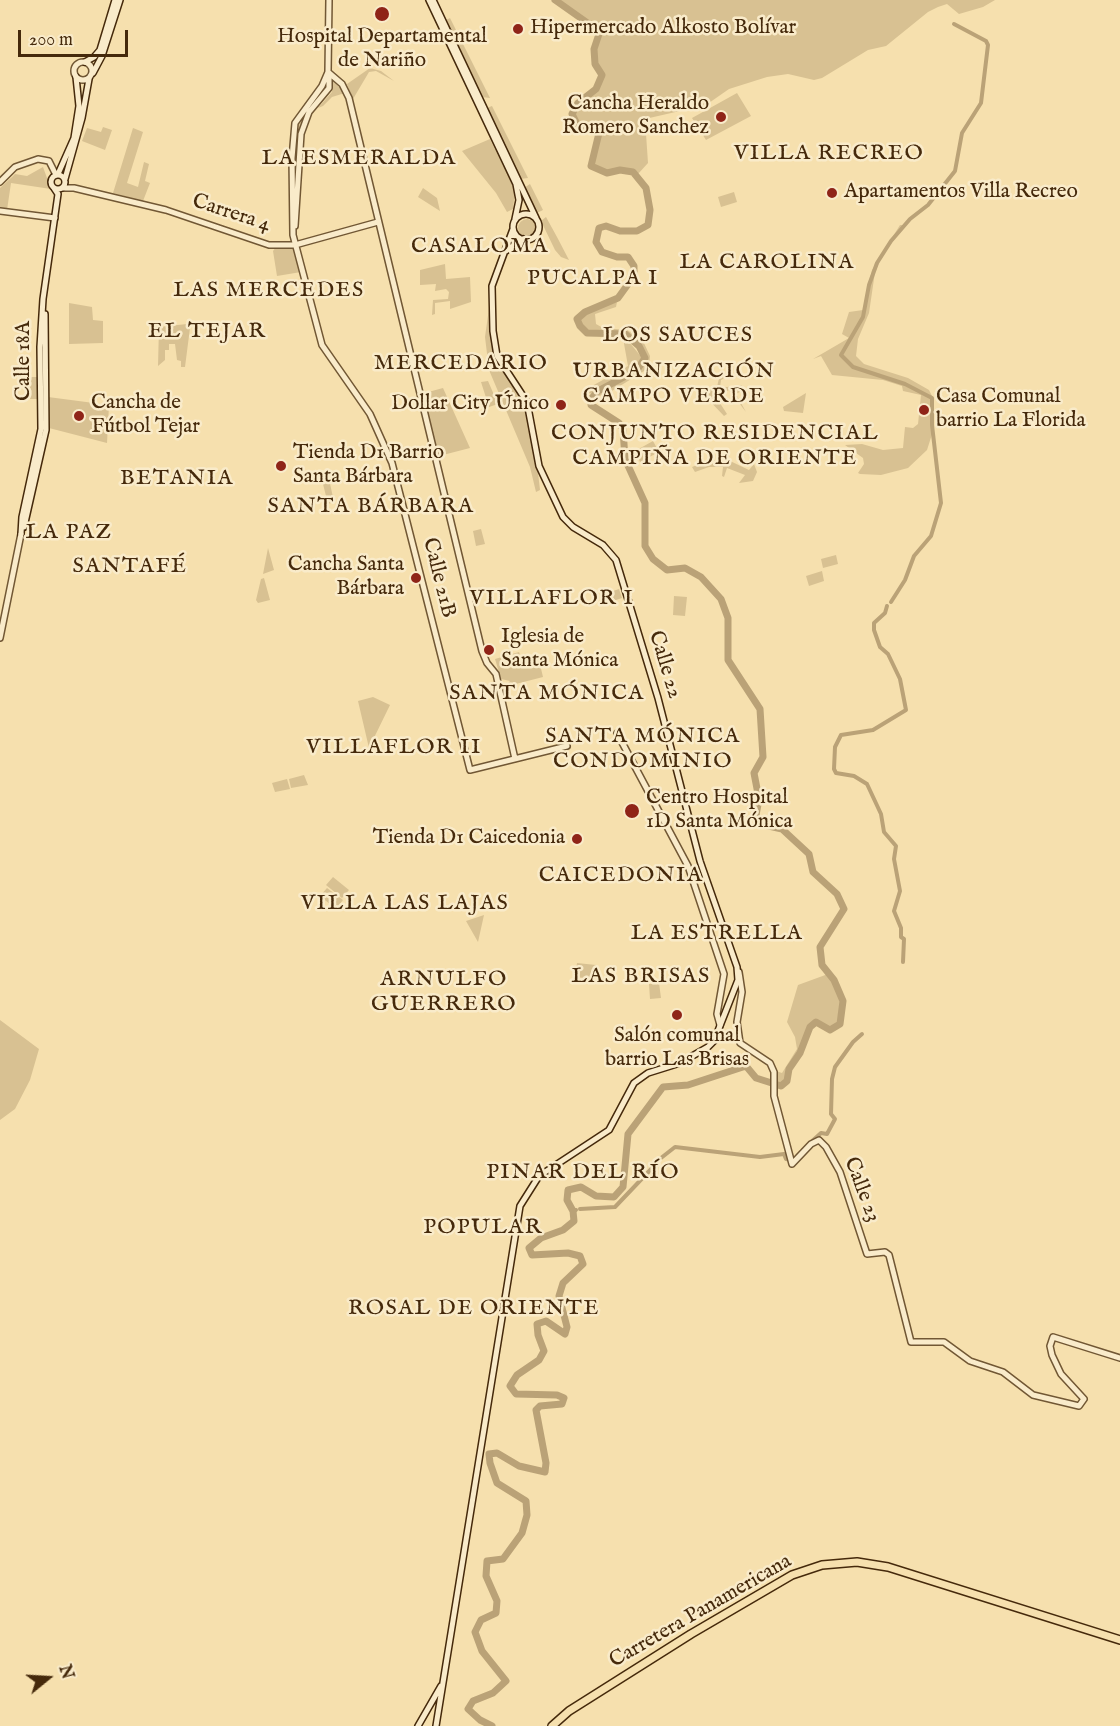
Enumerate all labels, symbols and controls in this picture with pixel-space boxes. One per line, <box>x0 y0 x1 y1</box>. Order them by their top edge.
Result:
marker: Hospital Departamental de Nariño <box>373 5 391 23</box>
place label: Hipermercado Alkosto Bolívar <box>530 16 796 42</box>
scale bar <box>21 18 130 56</box>
marker: Hipermercado Alkosto Bolívar <box>511 22 525 36</box>
place label: Hospital Departamental de Nariño <box>277 25 487 75</box>
text: 200 m <box>29 29 73 52</box>
place label: Cancha Heraldo Romero Sanchez <box>562 92 709 142</box>
marker: Cancha Heraldo Romero Sanchez <box>714 110 728 124</box>
district label: VILLA RECREO <box>734 141 924 167</box>
district label: LA ESMERALDA <box>262 146 456 172</box>
place label: Apartamentos Villa Recreo <box>844 180 1078 206</box>
marker: Apartamentos Villa Recreo <box>825 186 839 200</box>
street label: Carrera 4 <box>189 190 273 238</box>
district label: CASALOMA <box>411 234 549 260</box>
district label: LA CAROLINA <box>679 250 855 276</box>
district label: PUCALPA I <box>527 266 659 292</box>
district label: LAS MERCEDES <box>173 278 365 304</box>
district label: EL TEJAR <box>148 319 266 345</box>
street label: Calle 18A <box>12 321 38 401</box>
district label: LOS SAUCES <box>603 323 753 349</box>
district label: MERCEDARIO <box>374 351 548 377</box>
district label: URBANIZACIÓN CAMPO VERDE <box>572 359 776 410</box>
place label: Casa Comunal barrio La Florida <box>936 385 1085 435</box>
place label: Cancha de Fútbol Tejar <box>91 391 200 441</box>
place label: Dollar City Único <box>391 392 549 418</box>
marker: Dollar City Único <box>554 398 568 412</box>
marker: Casa Comunal barrio La Florida <box>917 403 931 417</box>
marker: Cancha de Fútbol Tejar <box>72 409 86 423</box>
district label: CONJUNTO RESIDENCIAL CAMPIÑA DE ORIENTE <box>551 421 879 472</box>
place label: Tienda D1 Barrio Santa Bárbara <box>293 441 444 491</box>
marker: Tienda D1 Barrio Santa Bárbara <box>274 459 288 473</box>
district label: BETANIA <box>120 466 234 492</box>
district label: SANTA BÁRBARA <box>268 494 474 520</box>
district label: LA PAZ <box>26 520 112 546</box>
street label: Calle 21B <box>416 536 460 620</box>
place label: Cancha Santa Bárbara <box>288 553 404 603</box>
district label: SANTAFÉ <box>72 554 188 580</box>
marker: Cancha Santa Bárbara <box>409 571 423 585</box>
district label: VILLAFLOR I <box>470 586 634 612</box>
place label: Iglesia de Santa Mónica <box>501 625 618 675</box>
street label: Calle 22 <box>642 628 686 702</box>
marker: Iglesia de Santa Mónica <box>482 643 496 657</box>
district label: SANTA MÓNICA <box>449 681 645 707</box>
district label: SANTA MÓNICA CONDOMINIO <box>545 724 741 776</box>
district label: VILLAFLOR II <box>306 735 482 761</box>
place label: Centro Hospital 1D Santa Mónica <box>646 786 793 836</box>
marker: Centro Hospital 1D Santa Mónica <box>623 802 641 820</box>
place label: Tienda D1 Caicedonia <box>373 826 565 852</box>
marker: Tienda D1 Caicedonia <box>570 832 584 846</box>
district label: CAICEDONIA <box>539 863 703 889</box>
district label: VILLA LAS LAJAS <box>301 891 509 917</box>
district label: LA ESTRELLA <box>631 921 803 947</box>
district label: LAS BRISAS <box>571 964 711 990</box>
district label: ARNULFO GUERRERO <box>371 967 517 1018</box>
marker: Salón comunal barrio Las Brisas <box>670 1008 684 1022</box>
place label: Salón comunal barrio Las Brisas <box>605 1024 749 1074</box>
street label: Calle 23 <box>837 1154 885 1226</box>
district label: PINAR DEL RÍO <box>486 1160 680 1186</box>
district label: POPULAR <box>423 1215 543 1241</box>
district label: ROSAL DE ORIENTE <box>348 1296 600 1322</box>
street label: Carretera Panamericana <box>605 1550 797 1674</box>
north arrow <box>18 1648 78 1708</box>
text: N <box>53 1663 77 1682</box>

